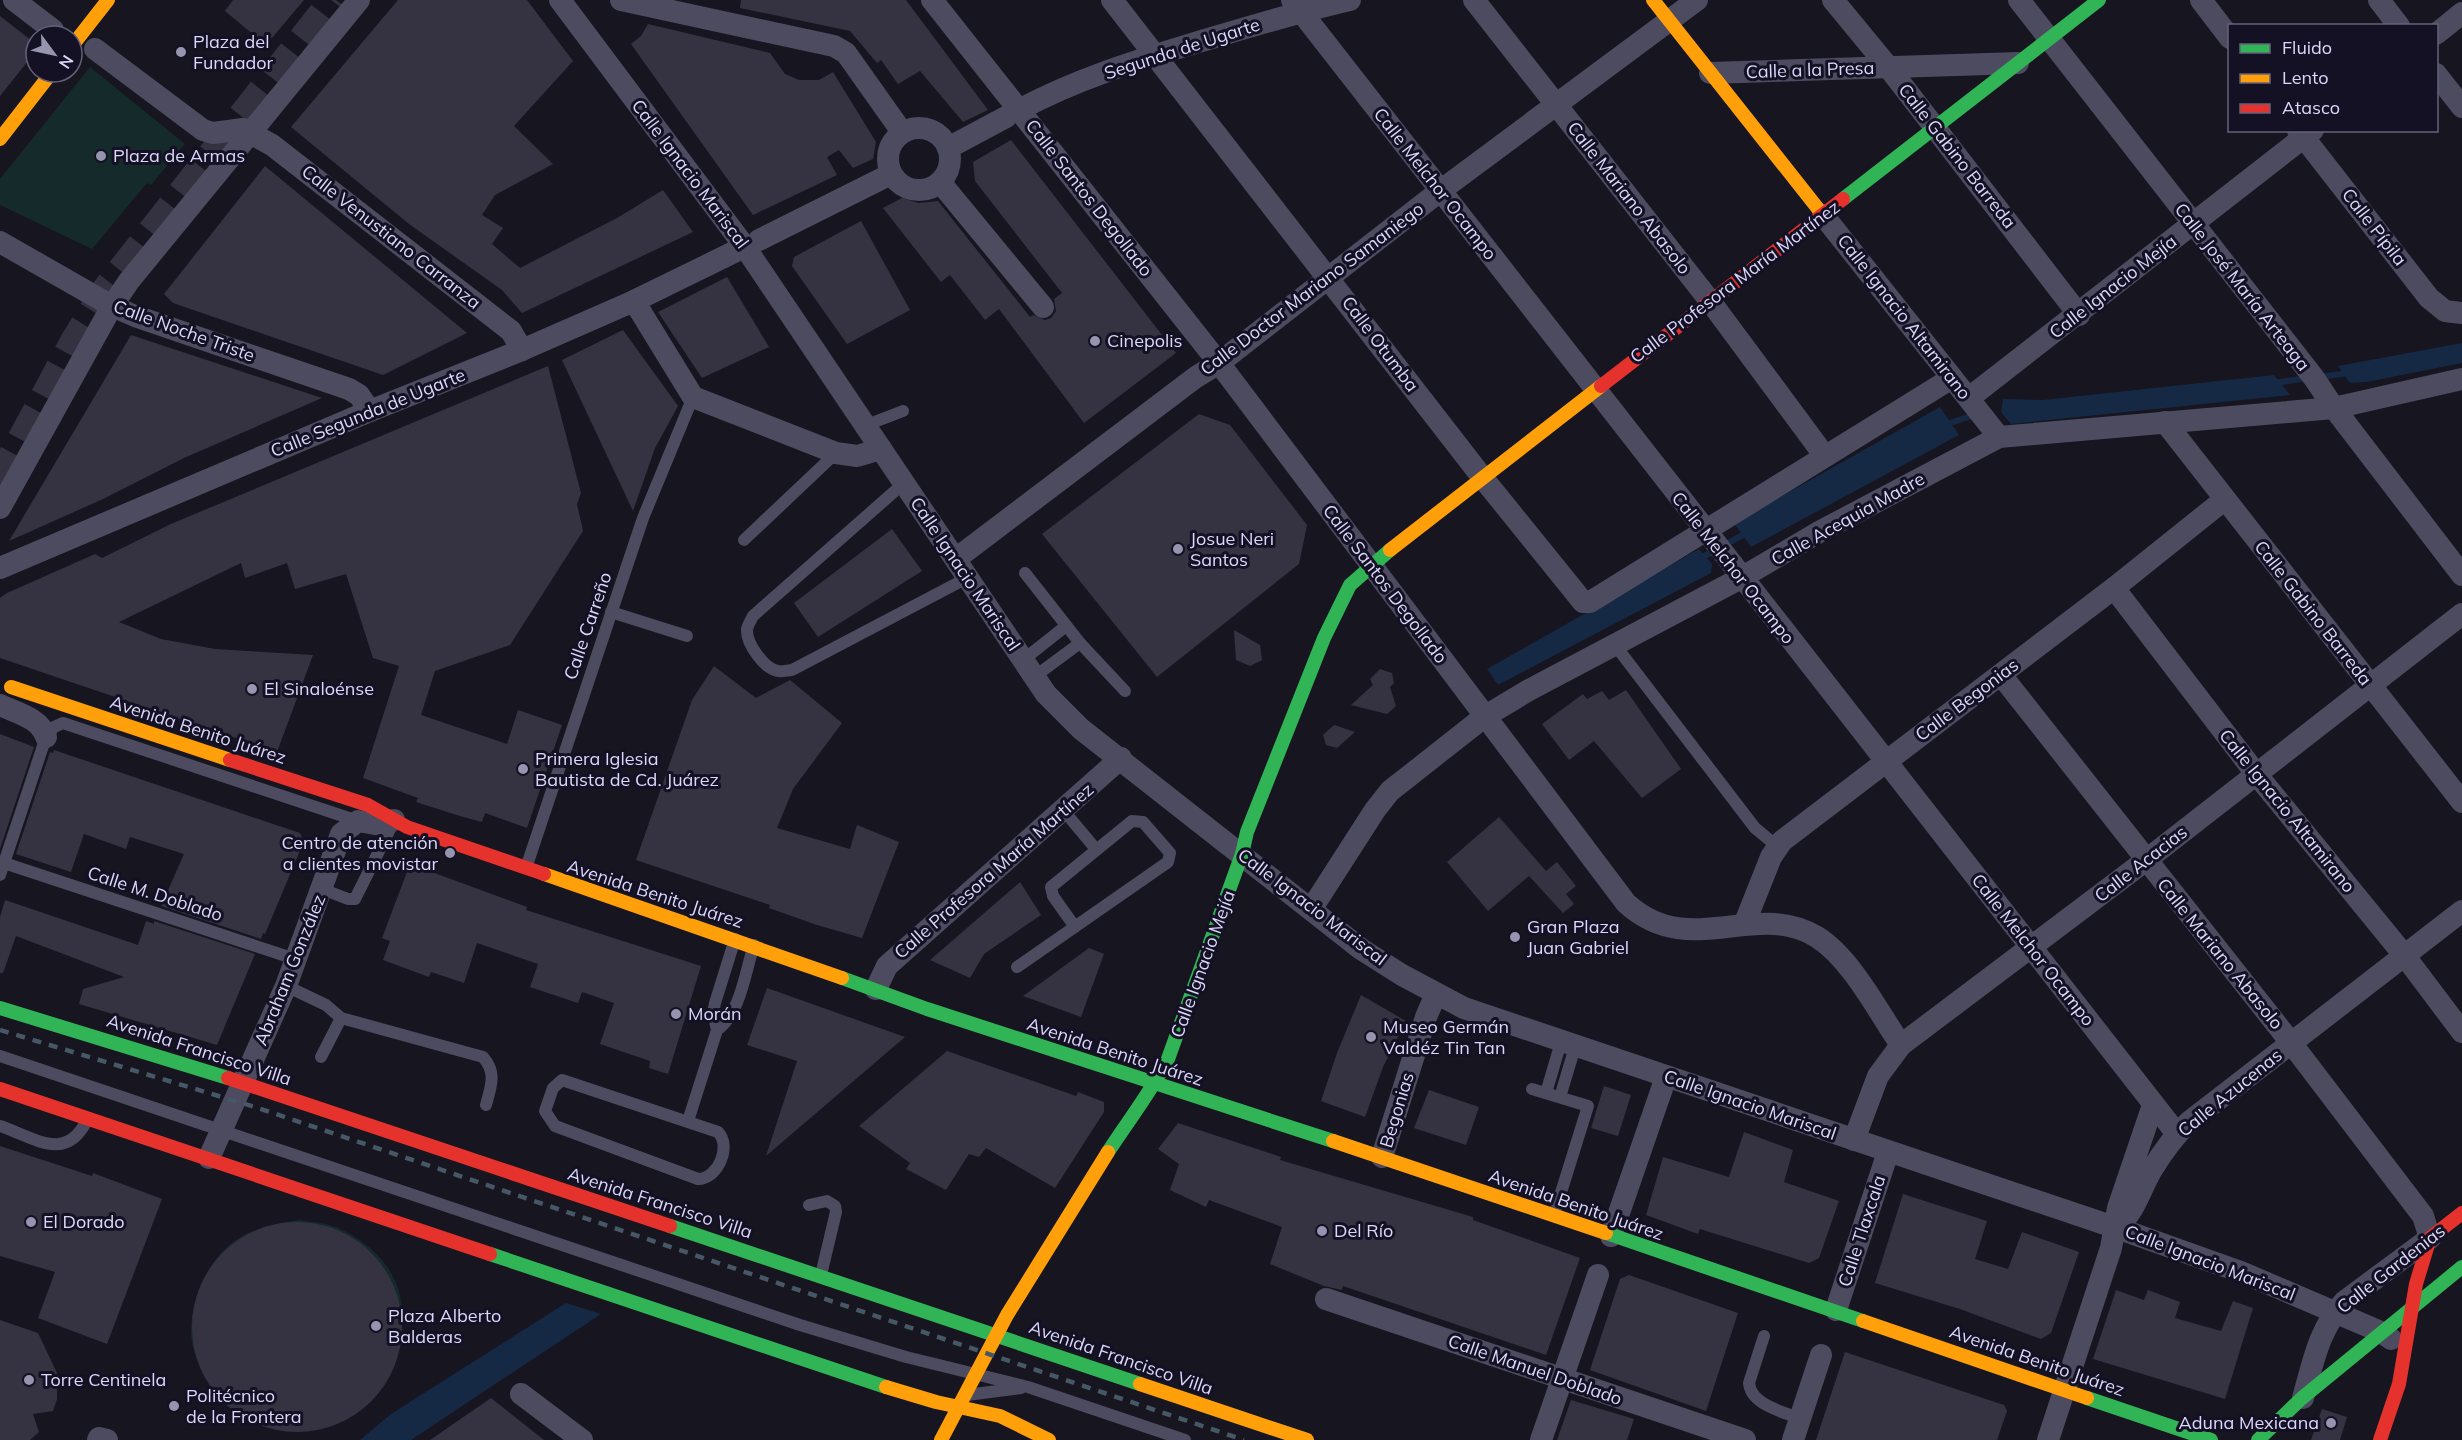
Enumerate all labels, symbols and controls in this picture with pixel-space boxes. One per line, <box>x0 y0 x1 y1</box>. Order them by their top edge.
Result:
street label: Segunda de Ugarte <box>1101 13 1263 85</box>
north arrow <box>24 24 84 84</box>
legend <box>2228 24 2438 132</box>
place label: Plaza del Fundador <box>193 30 274 74</box>
text: Fluido <box>2282 36 2332 59</box>
marker: Plaza del Fundador <box>174 45 188 59</box>
text: N <box>55 52 78 73</box>
street label: Calle a la Presa <box>1745 56 1875 83</box>
text: Lento <box>2282 66 2329 89</box>
street label: Calle Gabino Barreda <box>1894 79 2021 233</box>
street label: Calle Ignacio Mariscal <box>627 95 754 253</box>
text: Atasco <box>2282 96 2340 119</box>
street label: Calle Melchor Ocampo <box>1369 103 1502 264</box>
street label: Calle Santos Degollado <box>1021 114 1158 281</box>
street label: Calle Mariano Abasolo <box>1563 117 1696 279</box>
place label: Plaza de Armas <box>113 144 245 167</box>
marker: Plaza de Armas <box>94 149 108 163</box>
street label: Calle Venustiano Carranza <box>297 159 485 314</box>
street label: Calle Pípila <box>2337 183 2412 270</box>
street label: Calle Profesora María Martínez <box>1625 195 1844 368</box>
street label: Calle Doctor Mariano Samaniego <box>1195 197 1428 380</box>
street label: Calle José María Arteaga <box>2170 198 2315 375</box>
street label: Calle Ignacio Altamirano <box>1833 229 1976 404</box>
street label: Calle Ignacio Mejía <box>2044 230 2181 344</box>
street label: Calle Otumba <box>1337 291 1424 396</box>
street label: Calle Noche Triste <box>110 294 258 367</box>
place label: Cinepolis <box>1107 329 1183 352</box>
marker: Cinepolis <box>1088 334 1102 348</box>
street label: Calle Segunda de Ugarte <box>267 363 469 462</box>
street label: Calle Acequia Madre <box>1767 467 1928 570</box>
street label: Calle Melchor Ocampo <box>1667 487 1800 648</box>
street label: Calle Ignacio Mariscal <box>905 492 1026 655</box>
street label: Calle Santos Degollado <box>1318 500 1453 668</box>
place label: Josue Neri Santos <box>1190 527 1274 571</box>
street label: Calle Gabino Barreda <box>2250 536 2377 690</box>
marker: Josue Neri Santos <box>1171 542 1185 556</box>
street label: Calle Carreño <box>558 569 617 683</box>
street label: Calle Begonias <box>1910 653 2023 746</box>
place label: El Sinaloénse <box>264 677 374 700</box>
marker: El Sinaloénse <box>245 682 259 696</box>
street label: Avenida Benito Juárez <box>107 690 289 769</box>
street label: Calle Ignacio Altamirano <box>2214 724 2360 897</box>
place label: Primera Iglesia Bautista de Cd. Juárez <box>535 747 719 791</box>
marker: Primera Iglesia Bautista de Cd. Juárez <box>516 762 530 776</box>
street label: Calle Profesora María Martínez <box>889 778 1098 964</box>
street label: Calle Acacias <box>2090 820 2192 907</box>
place label: Centro de atención a clientes movistar <box>282 831 438 875</box>
street label: Calle Ignacio Mariscal <box>1233 843 1391 970</box>
marker: Centro de atención a clientes movistar <box>443 846 457 860</box>
street label: Avenida Benito Juárez <box>564 854 746 933</box>
street label: Calle M. Doblado <box>85 861 226 926</box>
street label: Calle Melchor Ocampo <box>1967 869 2100 1030</box>
street label: Calle Mariano Abasolo <box>2152 873 2288 1034</box>
street label: Calle Ignacio Mejía <box>1165 887 1240 1041</box>
street label: Abraham González <box>249 891 330 1049</box>
place label: Gran Plaza Juan Gabriel <box>1527 915 1629 959</box>
marker: Gran Plaza Juan Gabriel <box>1508 930 1522 944</box>
place label: Morán <box>688 1002 742 1025</box>
marker: Morán <box>669 1007 683 1021</box>
street label: Avenida Francisco Villa <box>104 1009 294 1090</box>
street label: Avenida Benito Juárez <box>1024 1012 1206 1091</box>
place label: Museo Germán Valdéz Tin Tan <box>1383 1015 1509 1059</box>
marker: Museo Germán Valdéz Tin Tan <box>1364 1030 1378 1044</box>
street label: Calle Azucenas <box>2173 1043 2287 1142</box>
street label: Calle Ignacio Mariscal <box>1661 1064 1839 1145</box>
street label: Begonias <box>1374 1069 1419 1150</box>
street label: Avenida Francisco Villa <box>565 1162 755 1243</box>
street label: Avenida Benito Juárez <box>1486 1164 1667 1245</box>
street label: Calle Tlaxcala <box>1833 1172 1890 1290</box>
place label: El Dorado <box>43 1210 125 1233</box>
marker: El Dorado <box>24 1215 38 1229</box>
place label: Del Río <box>1334 1219 1393 1242</box>
street label: Calle Ignacio Mariscal <box>2122 1219 2299 1306</box>
street label: Calle Gardenias <box>2332 1219 2450 1318</box>
marker: Del Río <box>1315 1224 1329 1238</box>
place label: Plaza Alberto Balderas <box>388 1304 501 1348</box>
street label: Avenida Francisco Villa <box>1026 1315 1216 1400</box>
marker: Plaza Alberto Balderas <box>369 1319 383 1333</box>
street label: Avenida Benito Juárez <box>1947 1320 2128 1401</box>
street label: Calle Manuel Doblado <box>1445 1329 1625 1410</box>
place label: Torre Centinela <box>41 1368 166 1391</box>
marker: Torre Centinela <box>22 1373 36 1387</box>
place label: Politécnico de la Frontera <box>186 1384 302 1428</box>
marker: Politécnico de la Frontera <box>167 1399 181 1413</box>
place label: Aduna Mexicana <box>2179 1411 2319 1434</box>
marker: Aduna Mexicana <box>2324 1416 2338 1430</box>

